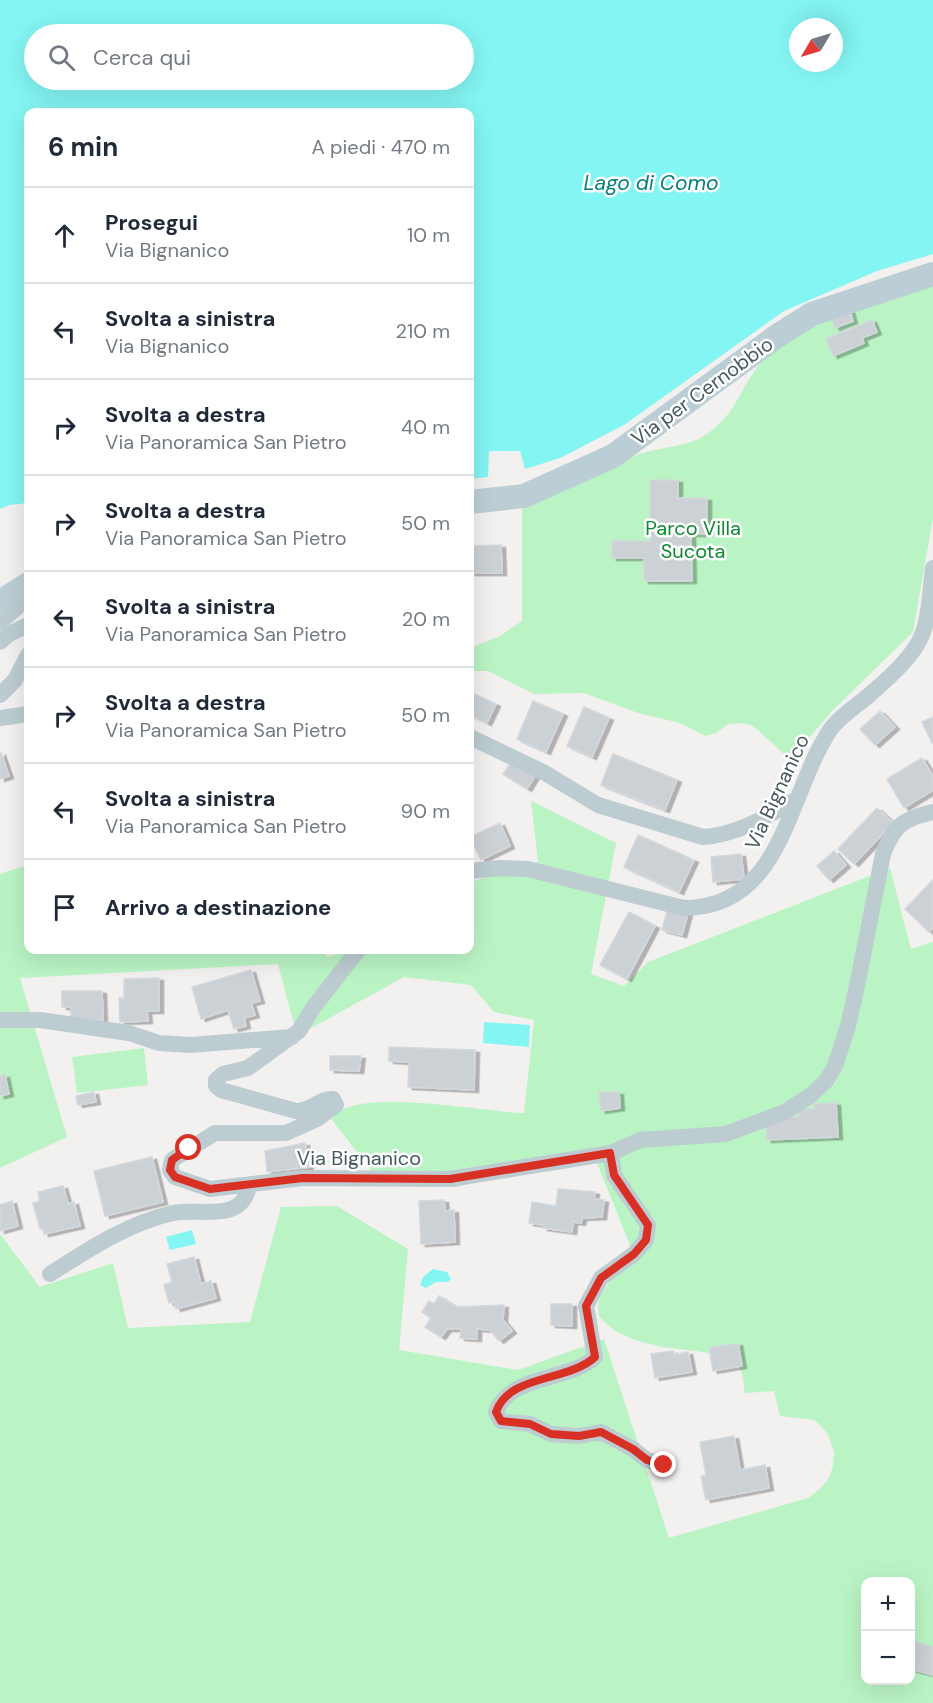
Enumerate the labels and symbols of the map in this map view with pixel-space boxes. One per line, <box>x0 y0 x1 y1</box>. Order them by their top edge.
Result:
north arrow <box>789 18 843 72</box>
water label: Lago di Como <box>583 169 719 197</box>
street label: Via per Cernobbio <box>626 331 778 451</box>
park label: Parco Villa Sucota <box>645 515 741 564</box>
street label: Via Bignanico <box>739 730 815 854</box>
route start <box>175 1134 201 1160</box>
street label: Via Bignanico <box>297 1145 421 1171</box>
route end <box>650 1451 676 1477</box>

